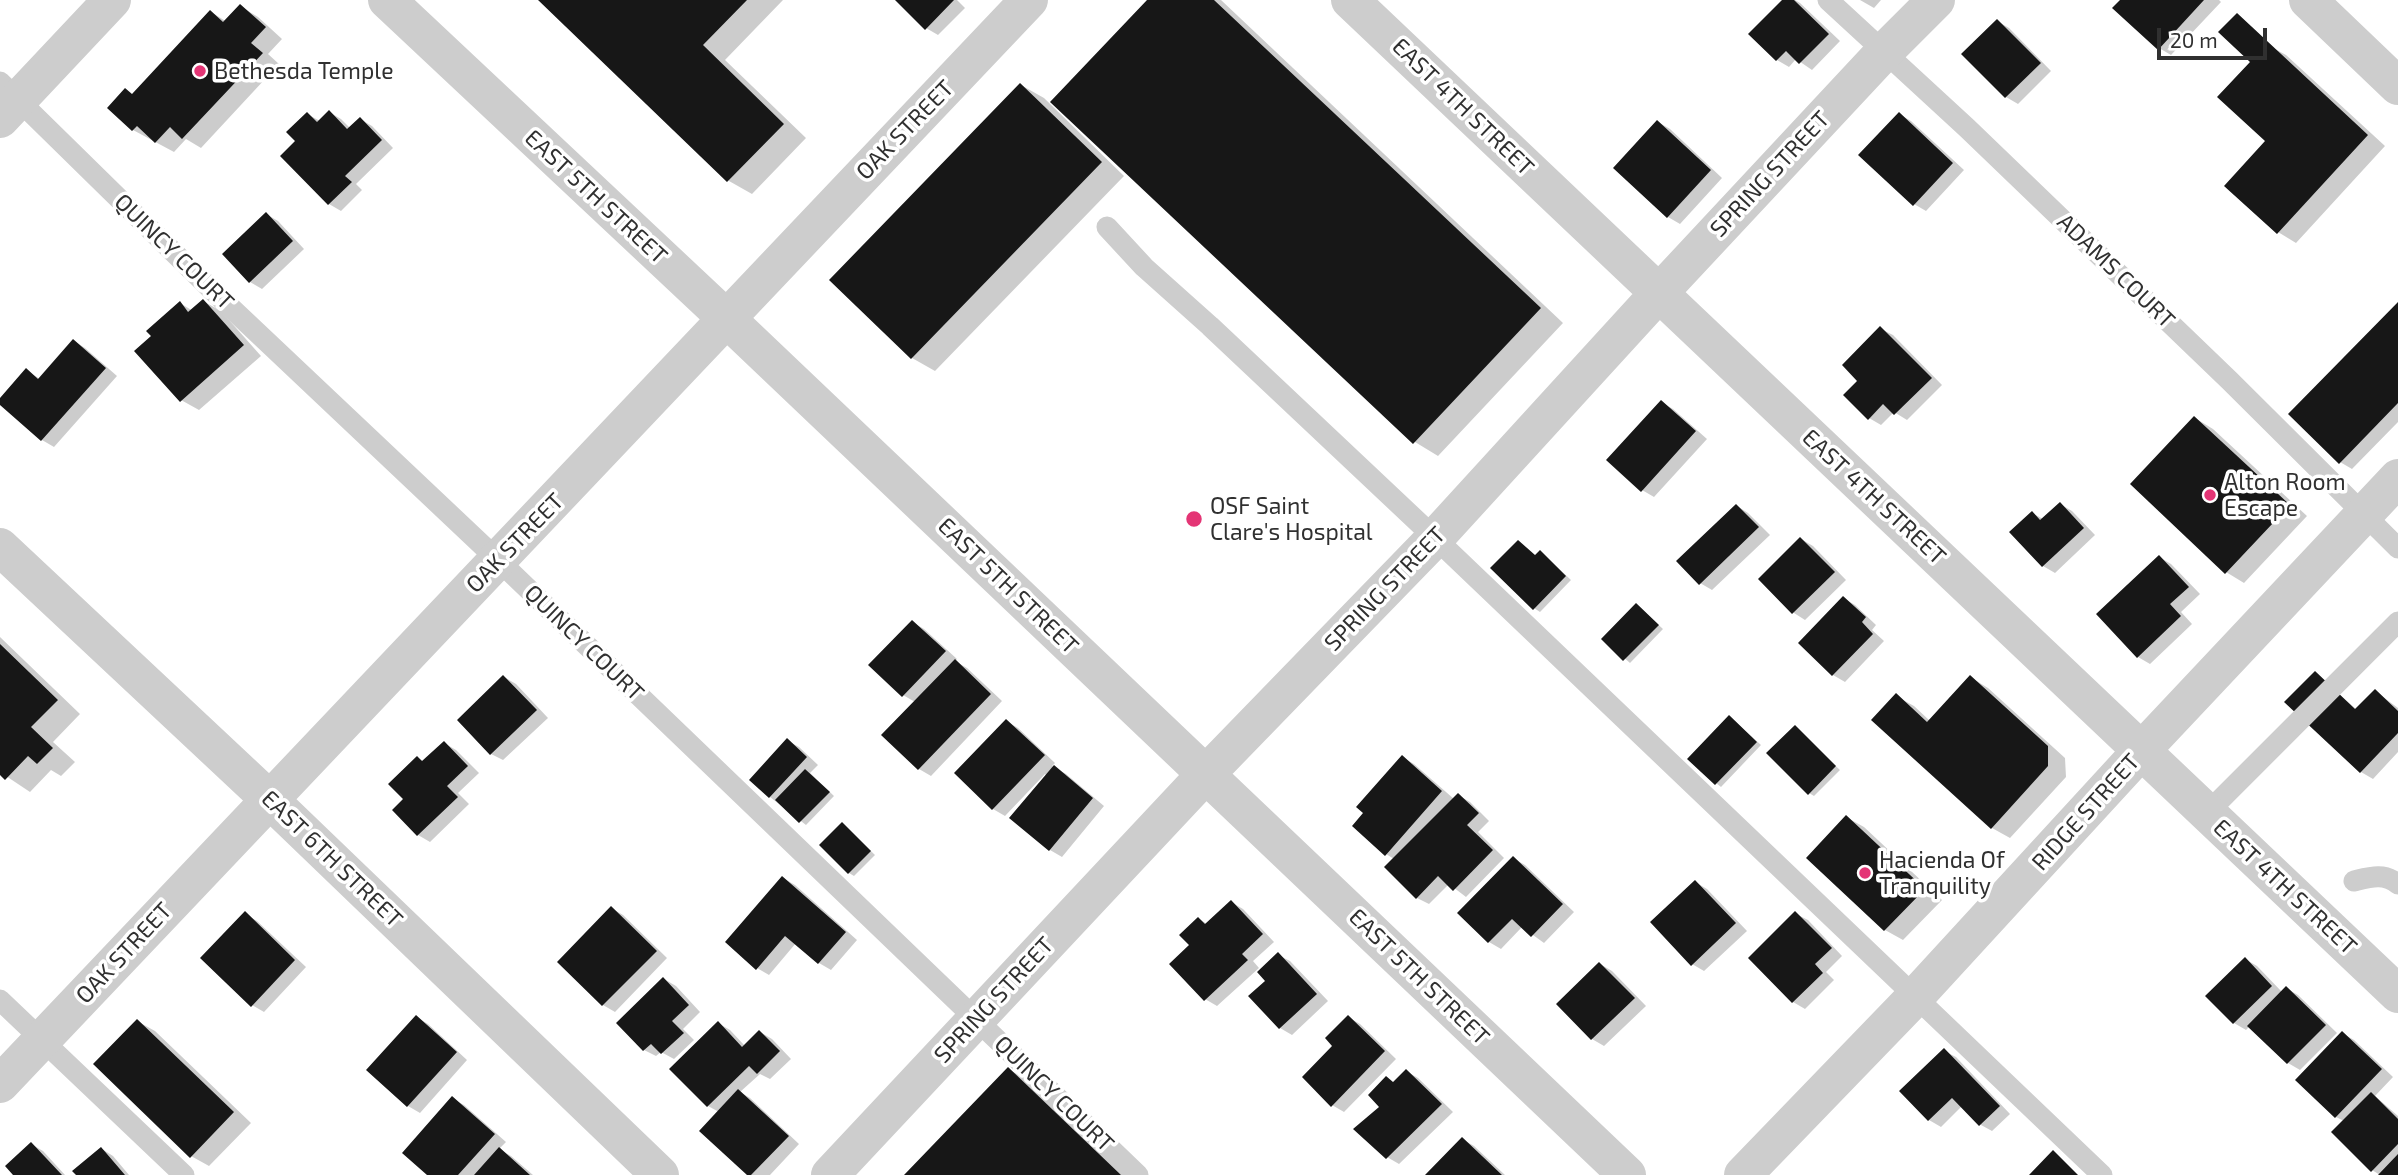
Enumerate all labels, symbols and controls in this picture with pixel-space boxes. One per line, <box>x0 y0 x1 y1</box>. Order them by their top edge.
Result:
scale bar <box>2160 14 2270 58</box>
text: 20 m <box>2170 27 2218 52</box>
street label: EAST 4TH STREET <box>1387 32 1539 182</box>
place label: Bethesda Temple <box>214 57 394 85</box>
marker: Bethesda Temple <box>192 63 208 79</box>
street label: OAK STREET <box>851 74 959 186</box>
street label: SPRING STREET <box>1705 105 1835 243</box>
street label: EAST 5TH STREET <box>519 124 673 270</box>
street label: QUINCY COURT <box>109 188 239 316</box>
street label: ADAMS COURT <box>2051 208 2181 334</box>
street label: EAST 4TH STREET <box>1797 424 1951 570</box>
place label: Alton Room Escape <box>2224 468 2346 522</box>
street label: OAK STREET <box>461 487 569 599</box>
marker: Alton Room Escape <box>2202 487 2218 503</box>
place label: OSF Saint Clare's Hospital <box>1210 492 1373 546</box>
marker: OSF Saint Clare's Hospital <box>1184 509 1204 529</box>
street label: EAST 5TH STREET <box>932 512 1084 660</box>
street label: SPRING STREET <box>1319 521 1451 657</box>
street label: QUINCY COURT <box>519 579 649 707</box>
street label: RIDGE STREET <box>2026 748 2146 876</box>
street label: EAST 6TH STREET <box>256 785 408 933</box>
street label: EAST 4TH STREET <box>2208 814 2362 960</box>
place label: Hacienda Of Tranquility <box>1879 846 2005 900</box>
marker: Hacienda Of Tranquility <box>1857 865 1873 881</box>
street label: OAK STREET <box>70 897 178 1009</box>
street label: EAST 5TH STREET <box>1343 903 1495 1051</box>
street label: SPRING STREET <box>929 931 1059 1069</box>
street label: QUINCY COURT <box>989 1030 1119 1158</box>

